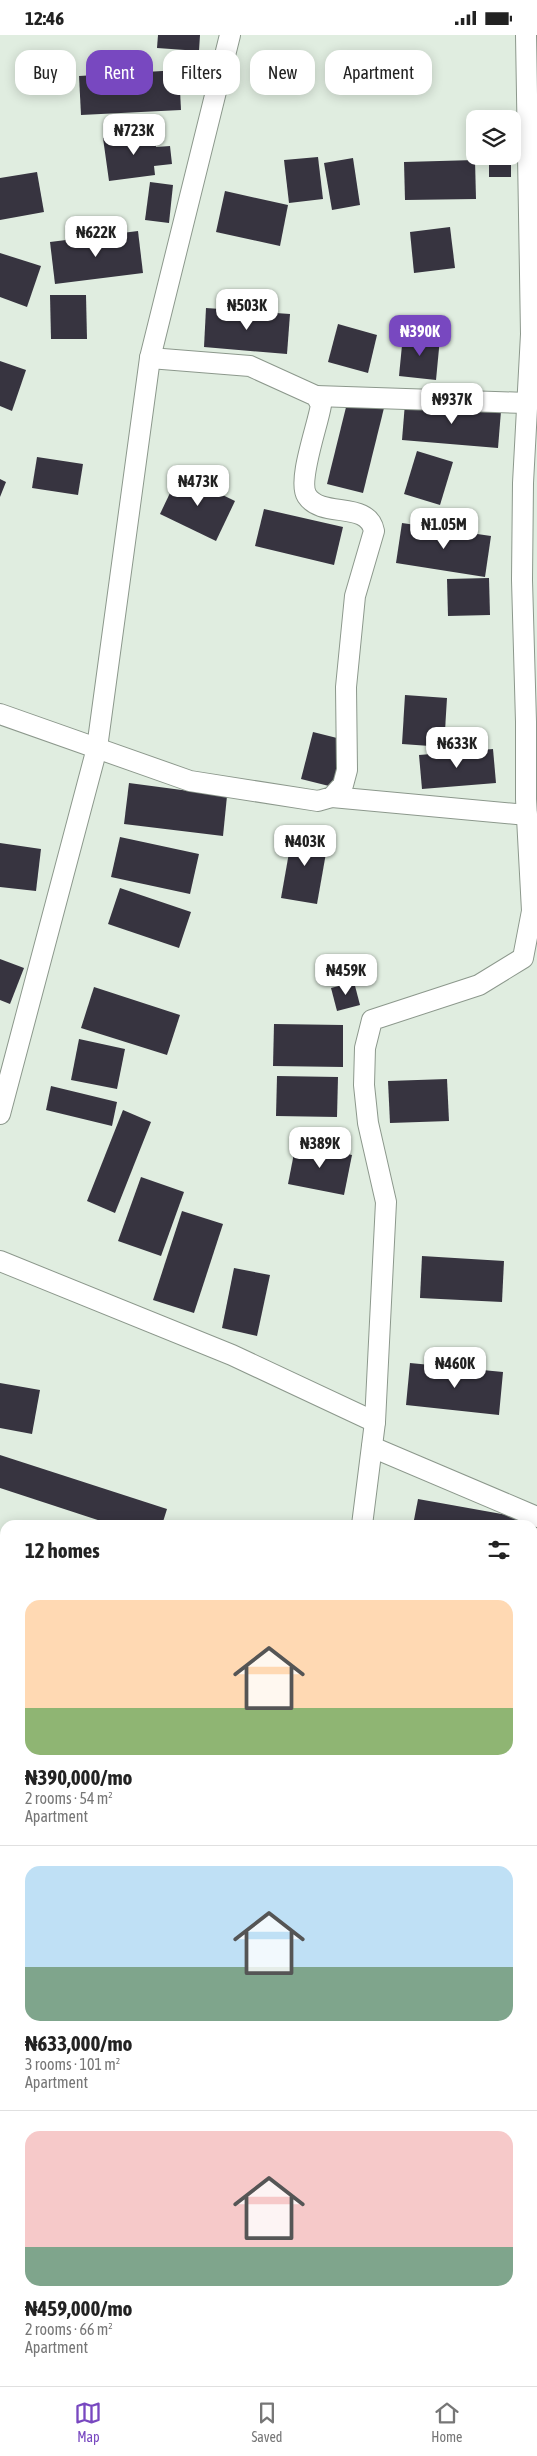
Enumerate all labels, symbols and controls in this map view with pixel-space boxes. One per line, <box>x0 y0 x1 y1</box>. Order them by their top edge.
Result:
text: 12:46 <box>25 7 64 29</box>
chip: Buy <box>15 50 76 95</box>
chip: Rent <box>86 50 153 95</box>
chip: Filters <box>163 50 240 95</box>
chip: New <box>250 50 315 95</box>
chip: Apartment <box>325 50 432 95</box>
map controls <box>466 110 521 165</box>
button: layers <box>466 110 521 165</box>
pin: ₦723K <box>99 113 169 156</box>
text: ₦723K <box>114 121 154 139</box>
pin: ₦622K <box>61 215 131 258</box>
text: ₦622K <box>76 223 116 241</box>
pin: ₦503K <box>212 289 282 331</box>
text: ₦503K <box>227 296 267 314</box>
pin: ₦390K <box>385 315 455 357</box>
text: ₦390K <box>400 322 440 340</box>
pin: ₦937K <box>417 383 487 425</box>
text: ₦937K <box>432 390 472 408</box>
pin: ₦473K <box>163 465 233 507</box>
text: ₦473K <box>178 472 218 490</box>
pin: ₦1.05M <box>403 507 485 550</box>
text: ₦1.05M <box>421 515 467 533</box>
pin: ₦633K <box>422 727 492 769</box>
text: ₦633K <box>437 734 477 752</box>
pin: ₦403K <box>270 825 340 867</box>
text: ₦403K <box>285 832 325 850</box>
pin: ₦459K <box>311 953 381 996</box>
text: ₦459K <box>326 961 366 979</box>
pin: ₦389K <box>285 1127 355 1169</box>
text: ₦389K <box>300 1134 340 1152</box>
pin: ₦460K <box>420 1347 490 1389</box>
text: ₦460K <box>435 1354 475 1372</box>
icon: filters <box>485 1536 513 1564</box>
text: 12 homes <box>25 1538 100 1562</box>
icon: home <box>224 1633 314 1723</box>
text: ₦390,000/mo <box>25 1765 132 1789</box>
text: 2 rooms · 54 m² <box>25 1789 113 1807</box>
text: Apartment <box>25 1807 88 1825</box>
icon: home <box>224 1898 314 1988</box>
text: ₦633,000/mo <box>25 2031 132 2055</box>
text: 3 rooms · 101 m² <box>25 2055 120 2073</box>
text: Apartment <box>25 2073 88 2091</box>
icon: home <box>224 2163 314 2253</box>
text: ₦459,000/mo <box>25 2296 132 2320</box>
text: 2 rooms · 66 m² <box>25 2320 113 2338</box>
text: Apartment <box>25 2338 88 2356</box>
tab: Map <box>74 2399 102 2445</box>
tab: Saved <box>251 2399 282 2445</box>
tab: Home <box>431 2399 462 2445</box>

